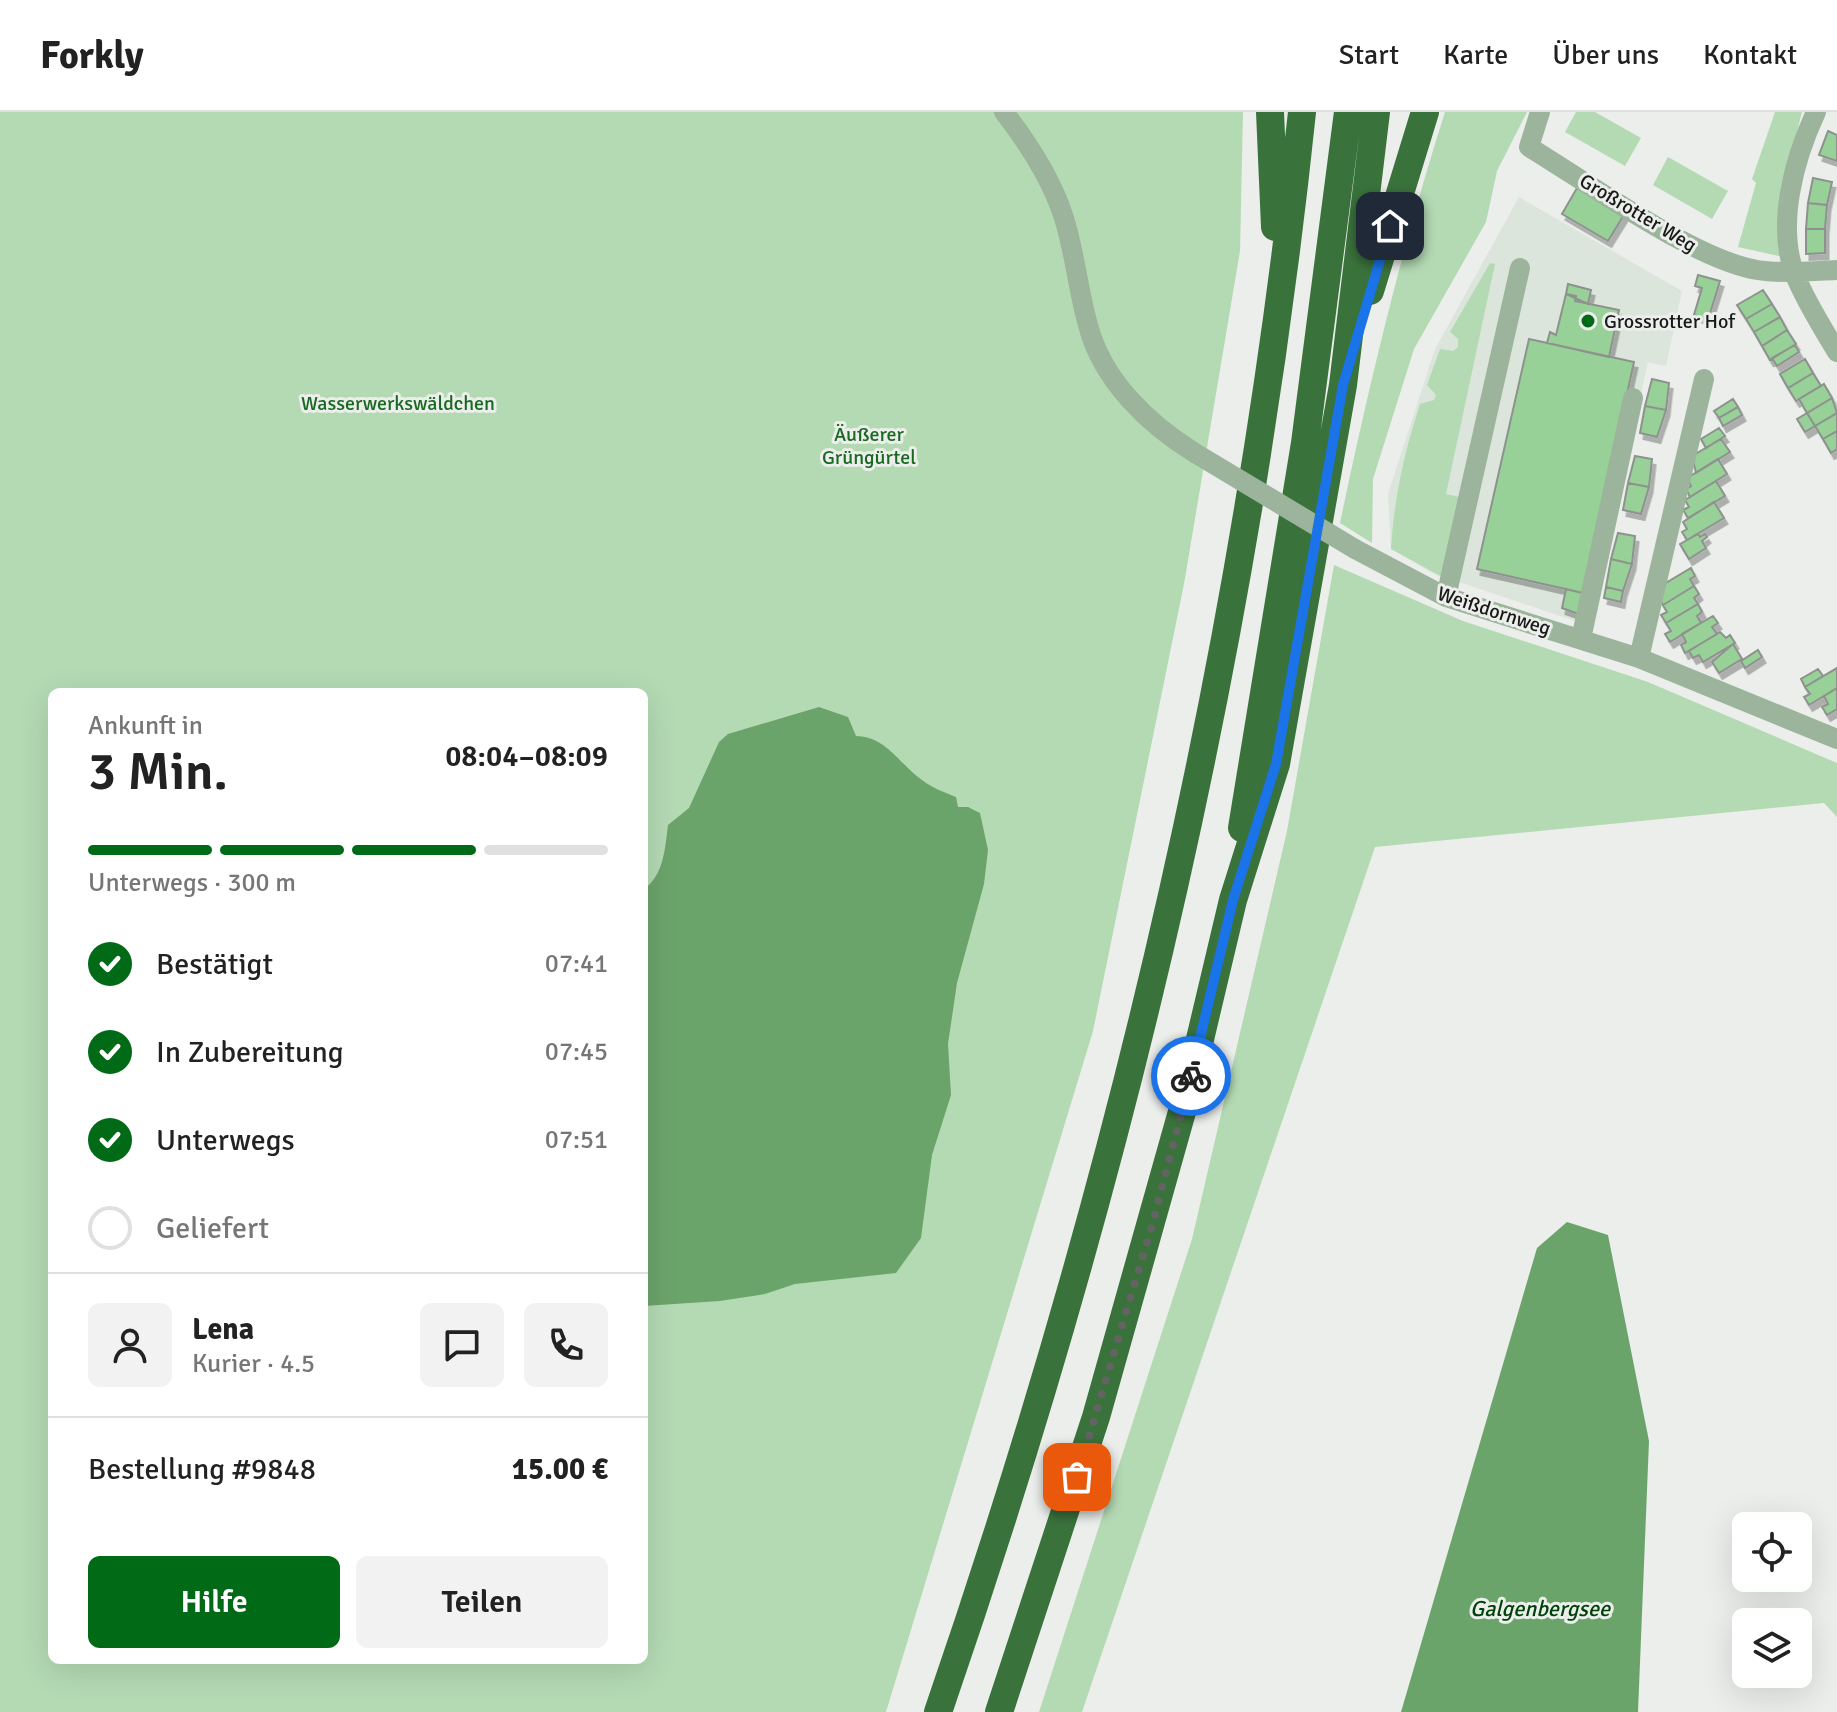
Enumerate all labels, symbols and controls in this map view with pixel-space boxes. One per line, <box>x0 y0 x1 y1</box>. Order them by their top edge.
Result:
text: Forkly <box>40 32 144 79</box>
text: Start <box>1339 38 1399 72</box>
text: Karte <box>1443 38 1508 72</box>
text: Über uns <box>1552 38 1659 72</box>
text: Kontakt <box>1703 38 1797 72</box>
street label: Großrotter Weg <box>1575 168 1701 258</box>
pin <box>1356 192 1424 260</box>
icon: home <box>1368 204 1412 248</box>
place label: Grossrotter Hof <box>1604 309 1736 334</box>
marker: Grossrotter Hof <box>1579 312 1597 330</box>
park label: Wasserwerkswäldchen <box>301 391 495 416</box>
park label: Äußerer Grüngürtel <box>822 422 916 470</box>
street label: Weißdornweg <box>1434 581 1554 641</box>
text: Ankunft in <box>88 710 203 742</box>
text: 08:04–08:09 <box>445 738 608 775</box>
text: 3 Min. <box>88 740 228 804</box>
text: Unterwegs · 300 m <box>88 867 296 899</box>
icon: check <box>88 942 132 986</box>
text: Bestätigt <box>156 946 273 983</box>
text: 07:41 <box>545 948 608 980</box>
icon: check <box>88 1030 132 1074</box>
text: In Zubereitung <box>156 1034 344 1071</box>
text: 07:45 <box>545 1036 608 1068</box>
courier <box>1151 1036 1231 1116</box>
icon: bike <box>1169 1054 1213 1098</box>
icon: check <box>88 1118 132 1162</box>
text: Unterwegs <box>156 1122 295 1159</box>
text: 07:51 <box>545 1124 608 1156</box>
text: Geliefert <box>156 1210 269 1247</box>
button: person <box>88 1303 172 1387</box>
button: chat <box>420 1303 504 1387</box>
button: phone <box>524 1303 608 1387</box>
text: Lena <box>192 1311 254 1348</box>
text: Kurier · 4.5 <box>192 1348 315 1380</box>
pin <box>1043 1443 1111 1511</box>
text: Bestellung #9848 <box>88 1451 316 1488</box>
text: 15.00 € <box>512 1451 608 1488</box>
icon: bag <box>1055 1455 1099 1499</box>
map controls <box>1732 1512 1812 1688</box>
button: locate <box>1732 1512 1812 1592</box>
button: Hilfe <box>88 1556 340 1648</box>
button: Teilen <box>356 1556 608 1648</box>
water label: Galgenbergsee <box>1470 1595 1611 1622</box>
button: layers <box>1732 1608 1812 1688</box>

